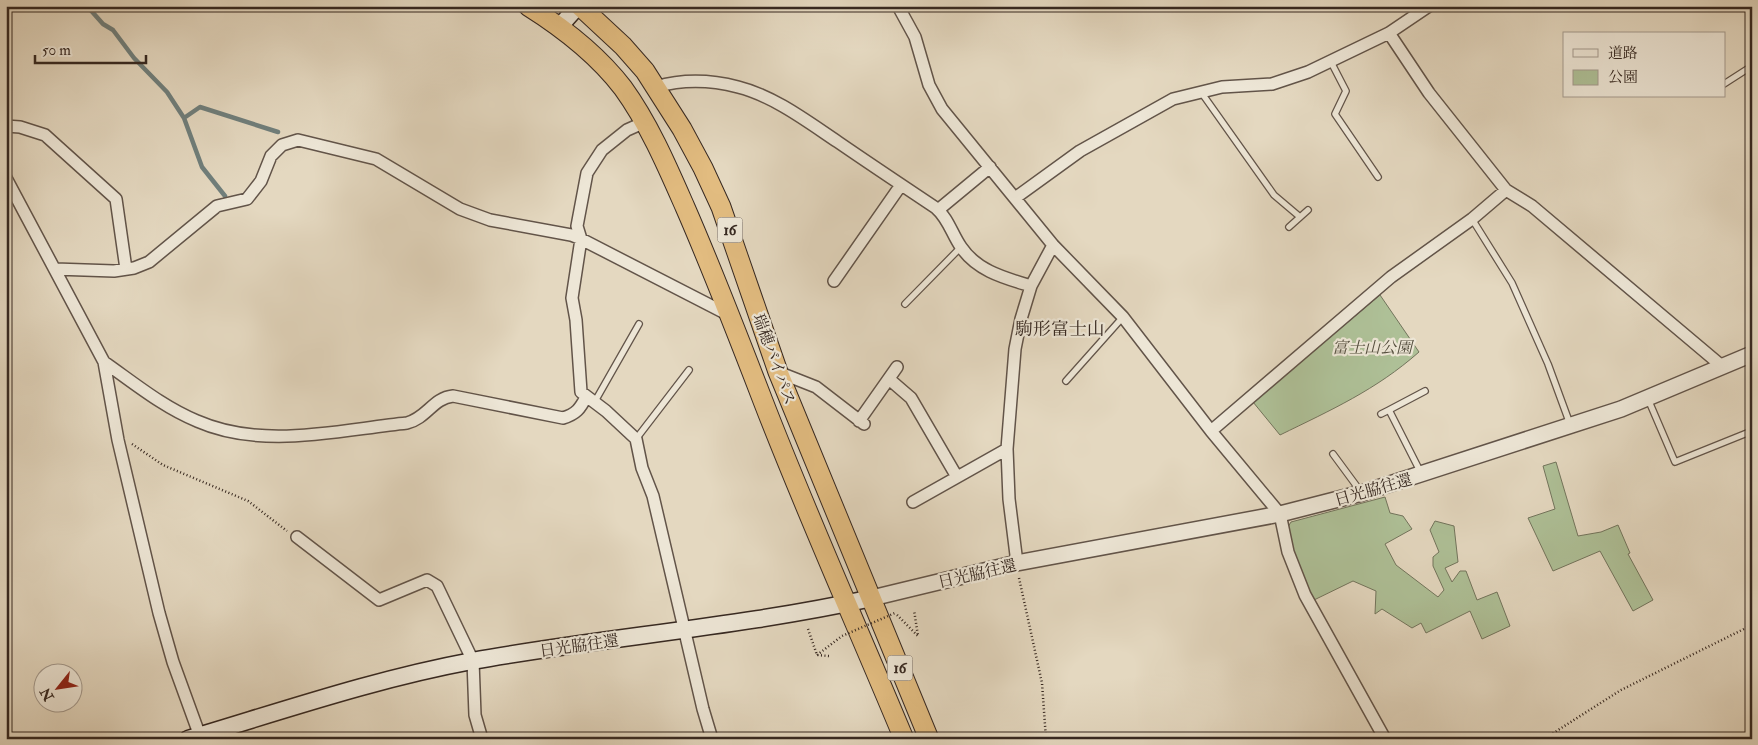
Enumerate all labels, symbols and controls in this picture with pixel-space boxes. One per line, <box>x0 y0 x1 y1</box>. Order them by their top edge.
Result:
scale bar <box>35 32 146 64</box>
legend <box>1563 32 1726 98</box>
text: 50 m <box>42 41 71 60</box>
text: 道路 <box>1608 44 1638 63</box>
text: 公園 <box>1608 68 1638 87</box>
road number: 16 <box>718 218 742 242</box>
street label: 瑞穂バイパス <box>748 311 800 408</box>
district label: 駒形富士山 <box>1015 318 1105 341</box>
park label: 富士山公園 <box>1332 338 1415 358</box>
street label: 日光脇往還 <box>1332 469 1414 511</box>
street label: 日光脇往還 <box>936 555 1018 593</box>
street label: 日光脇往還 <box>538 631 620 661</box>
road number: 16 <box>888 656 912 680</box>
north arrow <box>32 662 82 712</box>
text: N <box>36 684 58 705</box>

